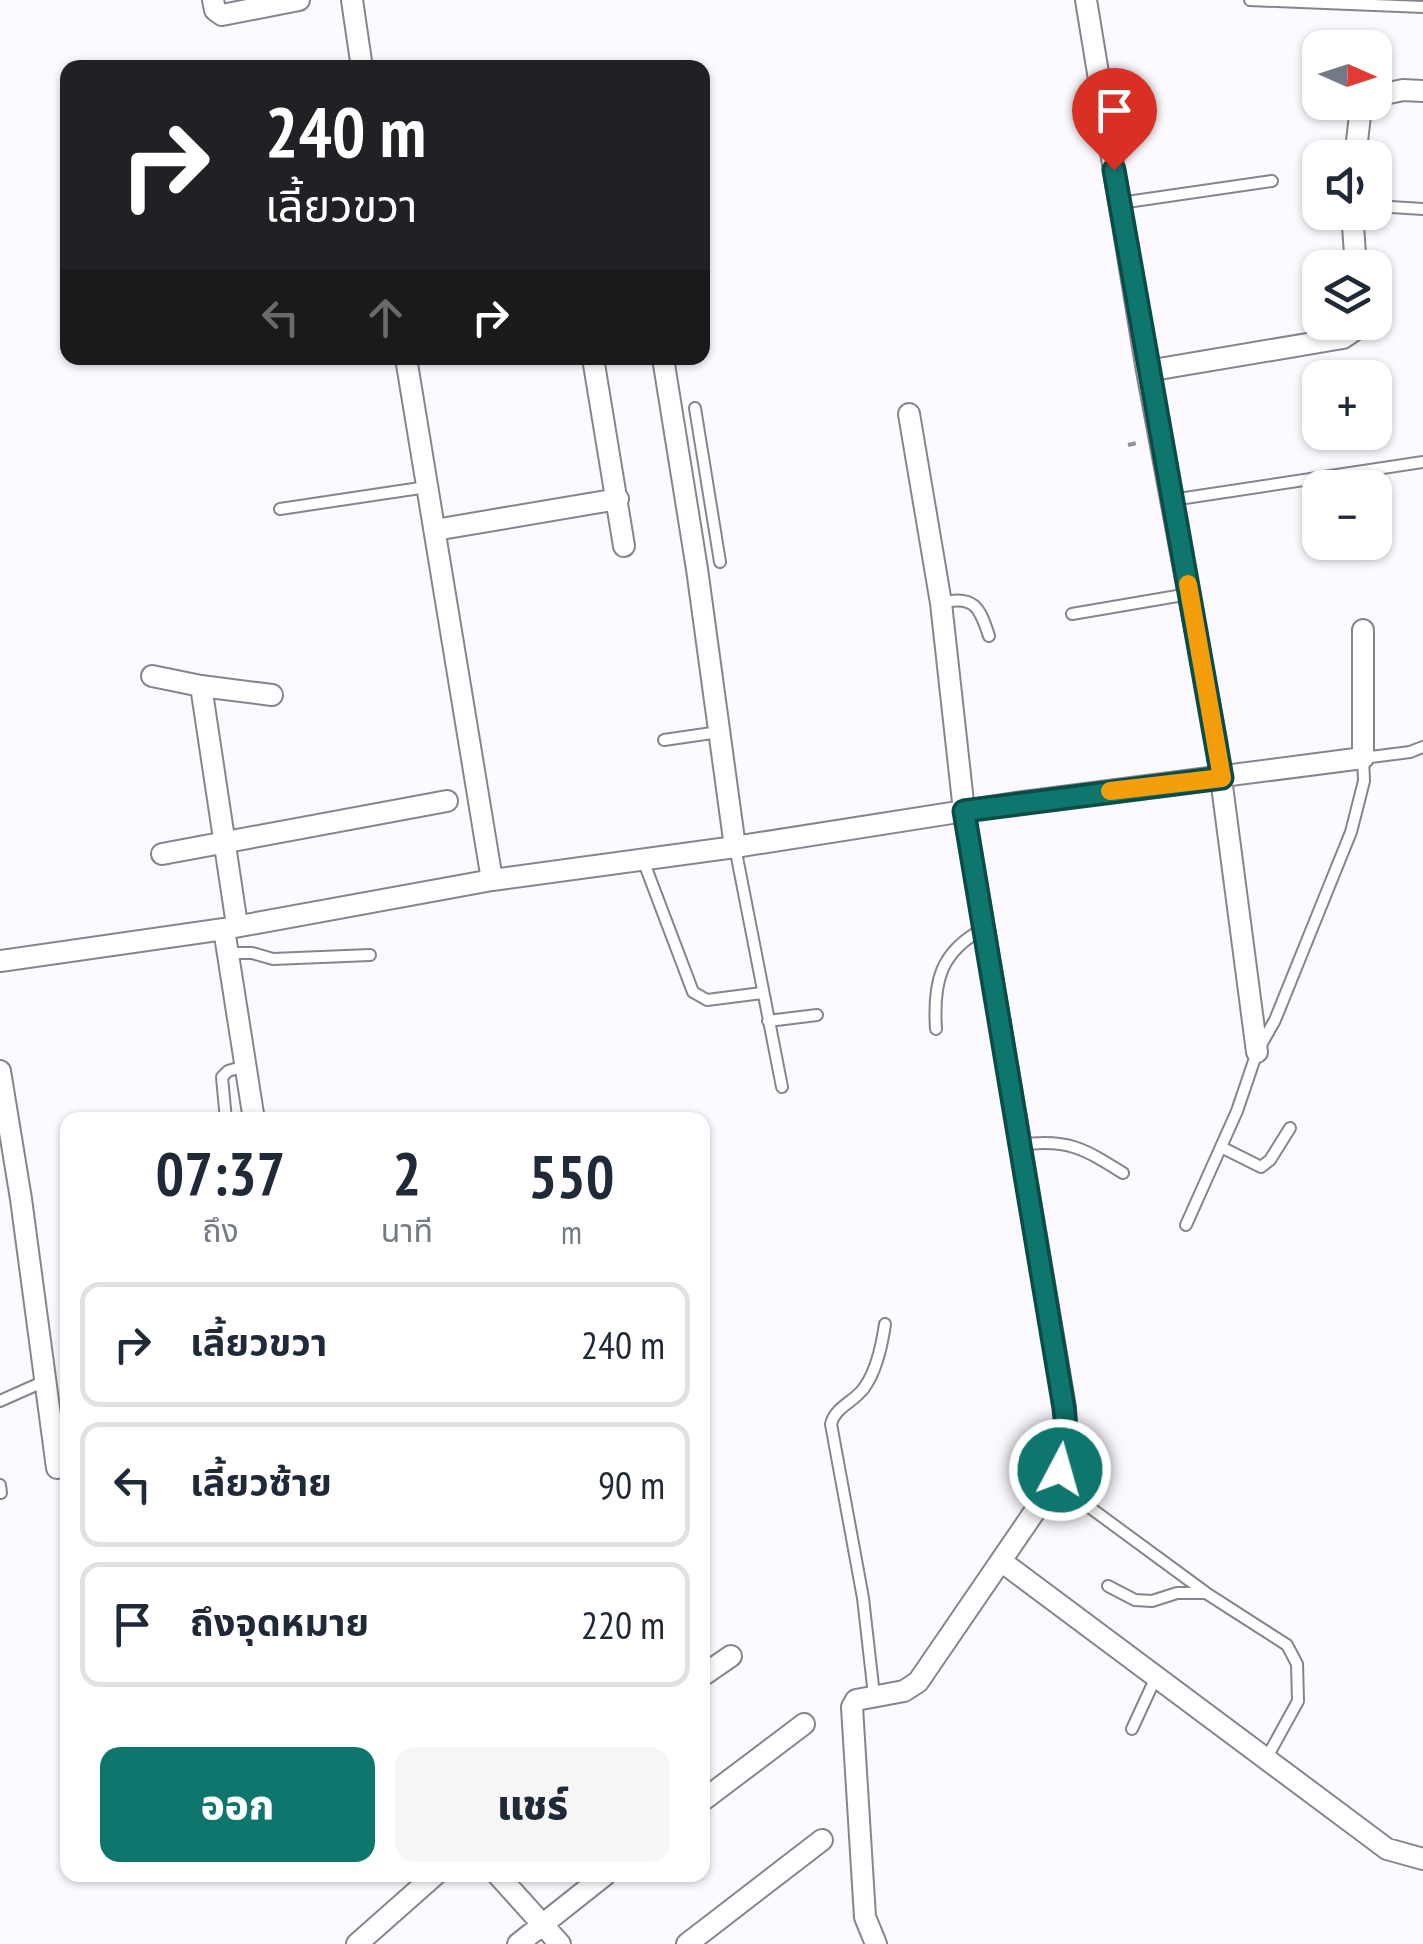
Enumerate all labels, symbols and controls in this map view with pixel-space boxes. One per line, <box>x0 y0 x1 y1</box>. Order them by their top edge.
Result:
north arrow <box>1302 30 1392 120</box>
map controls <box>1302 30 1392 560</box>
pin <box>1072 68 1157 171</box>
icon: arrive <box>1087 83 1142 138</box>
text: 240 m <box>265 86 426 176</box>
icon: right <box>100 100 230 230</box>
button: sound <box>1302 140 1392 230</box>
text: เลี้ยวขวา <box>265 176 417 234</box>
button: layers <box>1302 250 1392 340</box>
icon: left <box>253 290 308 345</box>
icon: ahead <box>358 290 413 345</box>
icon: right <box>463 290 518 345</box>
button: + <box>1302 360 1392 450</box>
button: − <box>1302 470 1392 560</box>
text: 07:37 <box>156 1134 285 1212</box>
text: 2 <box>393 1134 421 1212</box>
text: 550 <box>528 1137 614 1215</box>
text: ถึง <box>202 1209 239 1251</box>
text: นาที <box>381 1209 433 1251</box>
text: m <box>561 1211 582 1253</box>
icon: right <box>105 1317 160 1372</box>
text: เลี้ยวขวา <box>190 1317 327 1366</box>
text: 240 m <box>581 1320 665 1369</box>
position arrow <box>1008 1418 1112 1522</box>
icon: left <box>105 1457 160 1512</box>
text: เลี้ยวซ้าย <box>190 1457 332 1506</box>
text: 90 m <box>598 1460 665 1509</box>
icon: arrive <box>105 1597 160 1652</box>
text: ถึงจุดหมาย <box>190 1597 369 1646</box>
text: 220 m <box>581 1600 665 1649</box>
button: ออก <box>100 1747 375 1862</box>
button: แชร์ <box>395 1747 670 1862</box>

